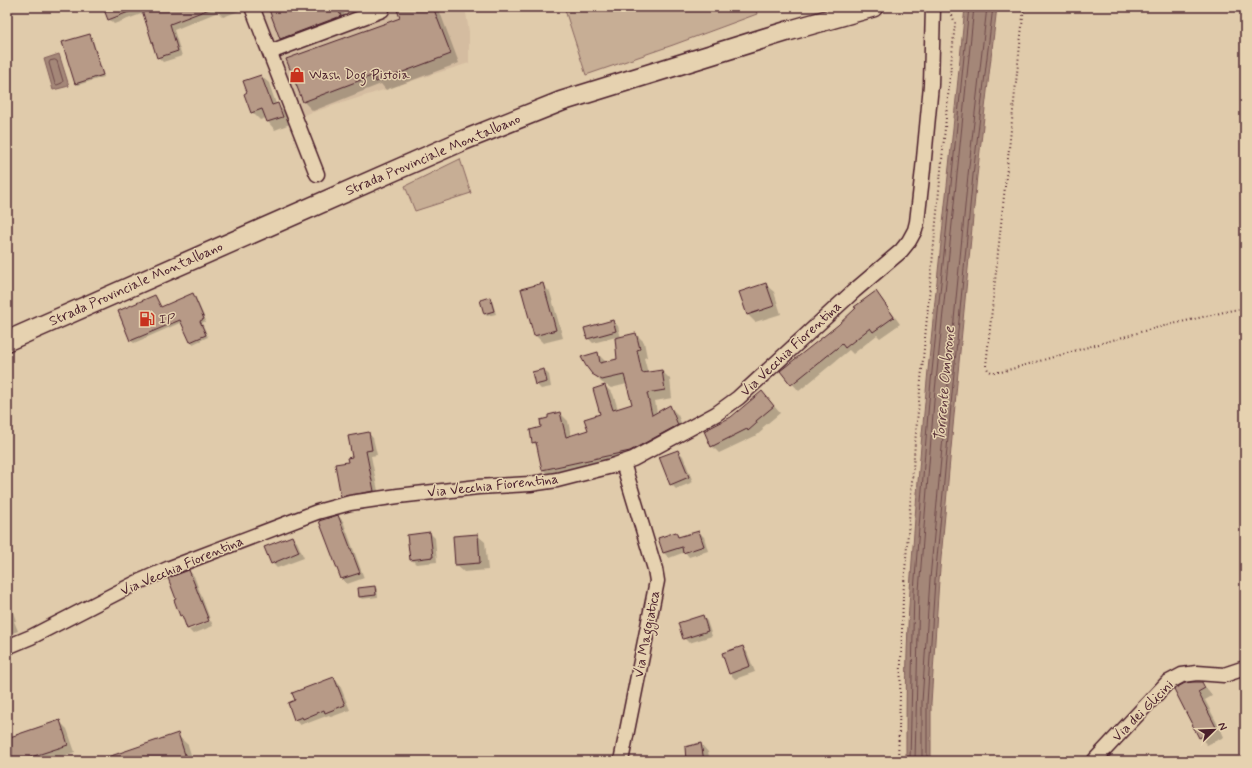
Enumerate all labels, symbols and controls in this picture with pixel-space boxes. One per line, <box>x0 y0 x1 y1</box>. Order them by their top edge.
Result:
shop icon: Wash Dog Pistoia <box>288 66 306 84</box>
place label: Wash Dog Pistoia <box>309 66 410 86</box>
street label: Strada Provinciale Montalbano <box>343 110 523 200</box>
street label: Strada Provinciale Montalbano <box>46 237 226 331</box>
street label: Via Vecchia Fiorentina <box>737 297 845 401</box>
fuel station icon: IP <box>138 310 156 328</box>
place label: IP <box>159 310 176 328</box>
water label: Torrente Ombrone <box>930 325 960 442</box>
street label: Via Vecchia Fiorentina <box>426 470 560 502</box>
street label: Via Vecchia Fiorentina <box>118 532 246 600</box>
street label: Via Maggiatica <box>630 589 666 680</box>
street label: Via dei Glicini <box>1108 676 1178 746</box>
north arrow <box>1194 710 1234 750</box>
text: N <box>1214 720 1230 733</box>

